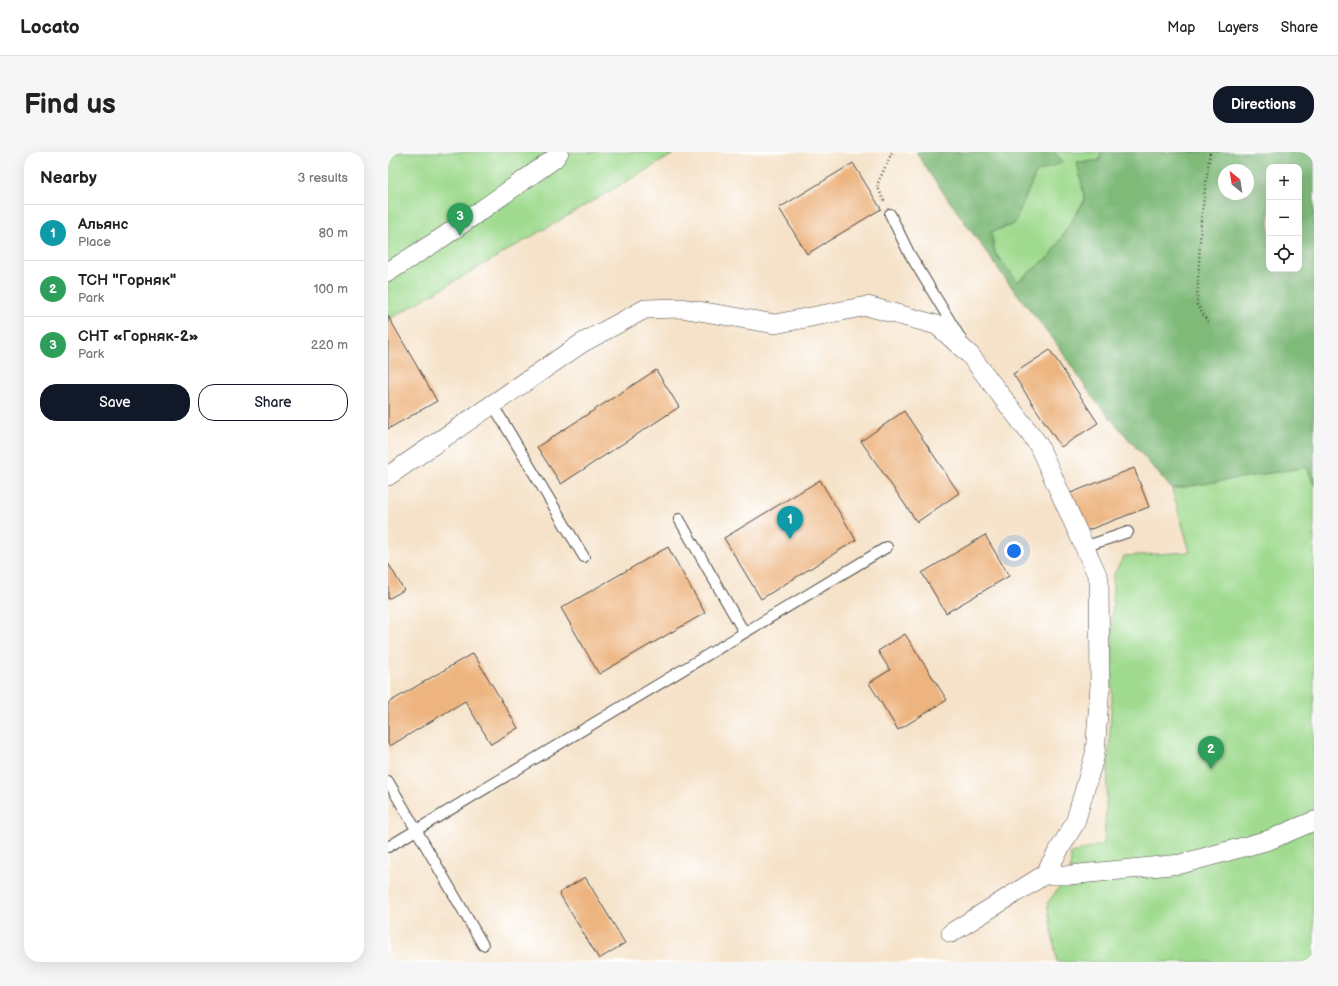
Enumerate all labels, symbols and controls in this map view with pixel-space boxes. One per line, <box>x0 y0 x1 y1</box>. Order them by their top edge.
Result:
text: Locato <box>20 16 80 39</box>
text: Map <box>1167 19 1195 36</box>
text: Layers <box>1217 19 1259 36</box>
text: Share <box>1281 19 1318 36</box>
button: Directions <box>1213 86 1314 123</box>
text: Find us <box>24 88 116 121</box>
north arrow <box>1218 164 1254 200</box>
map controls <box>1266 164 1302 272</box>
button: + <box>1266 164 1302 200</box>
text: Nearby <box>40 168 97 188</box>
text: 3 results <box>297 170 348 186</box>
button: − <box>1266 200 1302 236</box>
pin: 3 <box>447 203 473 236</box>
text: Альянс <box>78 215 128 234</box>
text: 1 <box>50 225 56 241</box>
text: 80 m <box>319 225 348 241</box>
text: Place <box>78 234 111 250</box>
button: locate <box>1266 236 1302 272</box>
text: ТСН "Горняк" <box>78 271 176 290</box>
text: 2 <box>49 281 57 297</box>
text: 100 m <box>313 281 348 297</box>
text: Park <box>78 290 104 306</box>
text: СНТ «Горняк-2» <box>78 327 198 346</box>
text: 3 <box>49 337 57 353</box>
text: 220 m <box>311 337 348 353</box>
text: Park <box>78 346 104 362</box>
button: Save <box>40 384 190 421</box>
button: Share <box>198 384 348 421</box>
pin: 1 <box>777 506 803 539</box>
your location <box>1004 541 1024 561</box>
pin: 2 <box>1198 736 1224 769</box>

